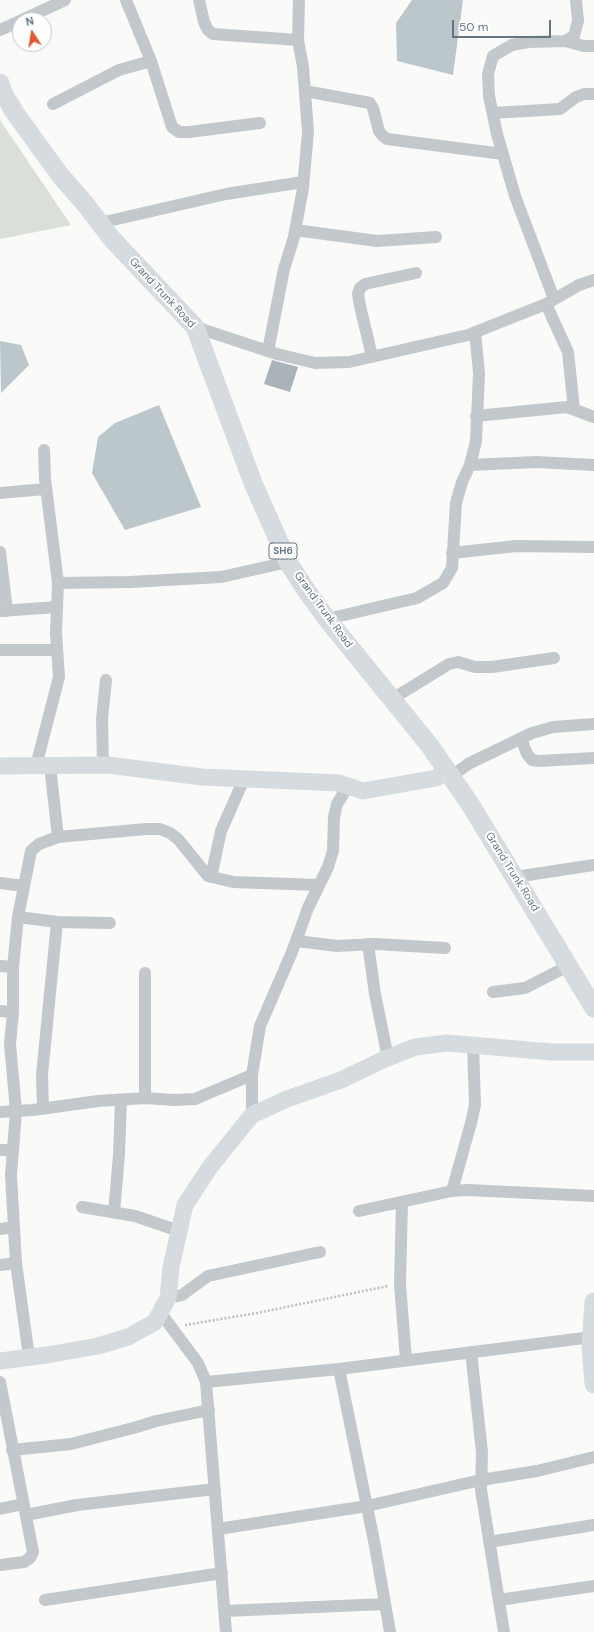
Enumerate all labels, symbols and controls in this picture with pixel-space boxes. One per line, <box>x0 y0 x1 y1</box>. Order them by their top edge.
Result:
north arrow <box>12 12 52 52</box>
scale bar <box>454 12 553 38</box>
text: N <box>24 14 35 29</box>
text: 50 m <box>459 19 488 35</box>
street label: Grand Trunk Road <box>126 255 198 331</box>
road number: SH6 <box>269 543 297 559</box>
street label: Grand Trunk Road <box>291 569 355 651</box>
street label: Grand Trunk Road <box>482 830 542 914</box>

